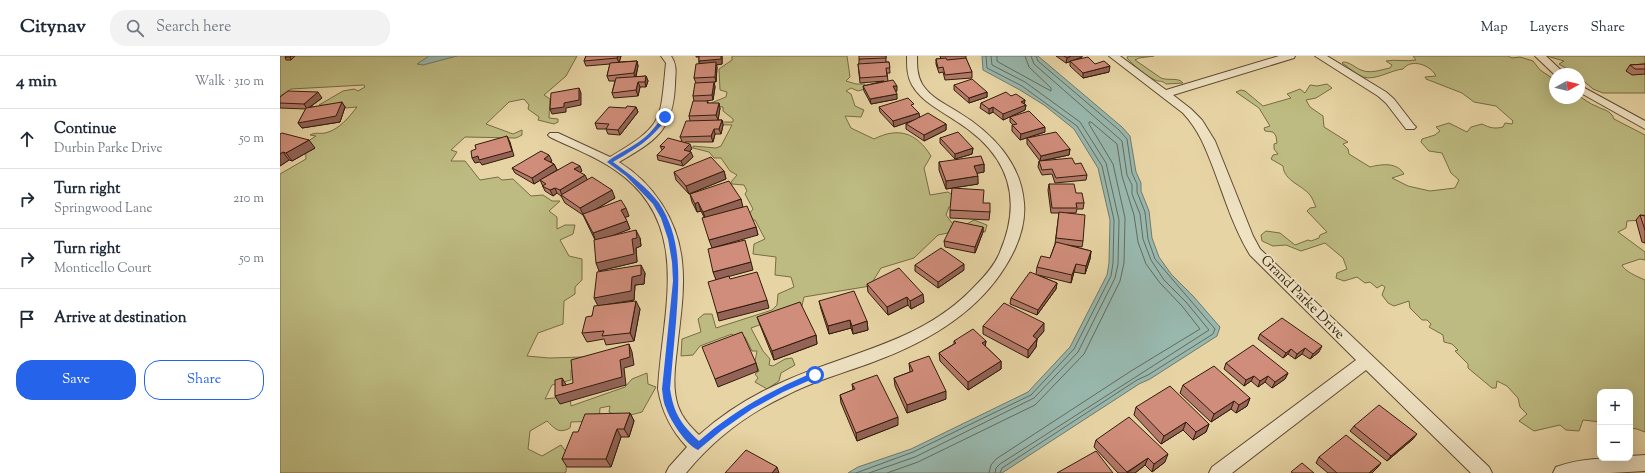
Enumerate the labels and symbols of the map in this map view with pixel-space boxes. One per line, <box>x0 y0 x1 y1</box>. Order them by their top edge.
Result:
north arrow <box>1549 68 1585 104</box>
route end <box>656 108 674 126</box>
street label: Grand Parke Drive <box>1255 251 1349 345</box>
route start <box>806 366 824 384</box>

